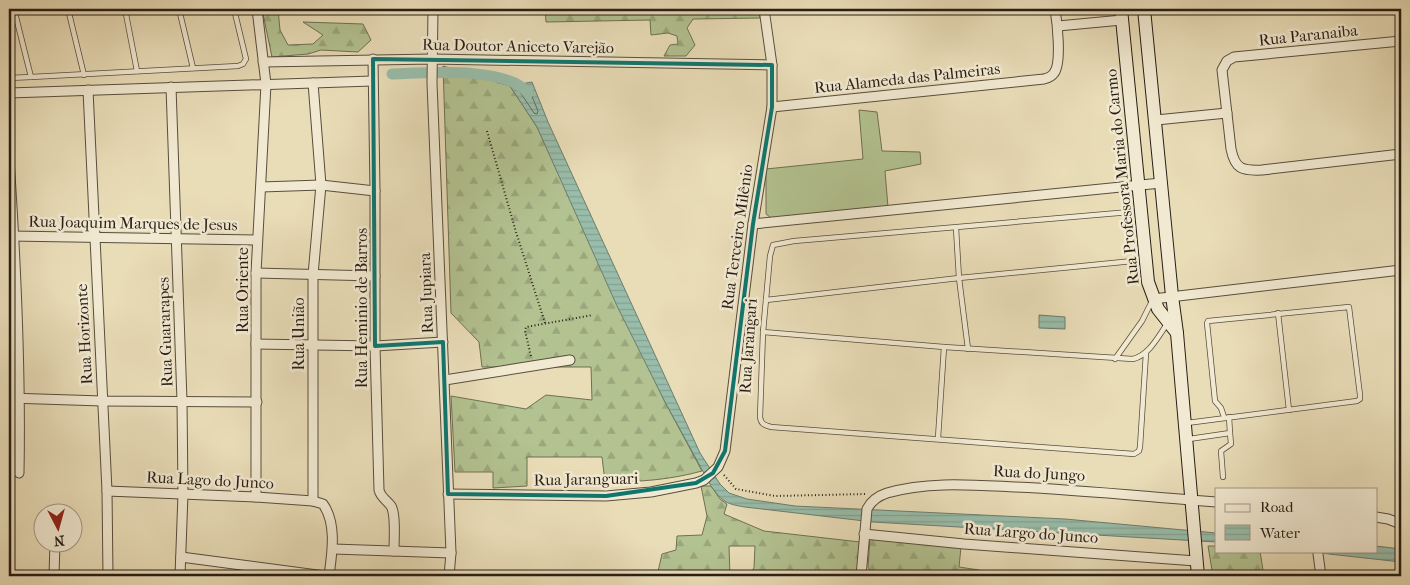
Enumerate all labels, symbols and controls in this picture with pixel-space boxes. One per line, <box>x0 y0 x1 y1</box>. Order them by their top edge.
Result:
street label: Rua Paranaiba <box>1258 20 1359 50</box>
street label: Rua Doutor Aniceto Varejão <box>422 35 614 57</box>
street label: Rua Alameda das Palmeiras <box>813 59 1001 97</box>
street label: Rua Professora Maria do Carmo <box>1101 68 1143 286</box>
street label: Rua Terceiro Milênio <box>717 163 757 311</box>
street label: Rua Joaquim Marques de Jesus <box>28 212 238 234</box>
street label: Rua Heminio de Barros <box>352 228 371 388</box>
street label: Rua Oriente <box>233 247 252 333</box>
street label: Rua Jupiara <box>415 252 437 334</box>
street label: Rua Guararapes <box>154 277 176 387</box>
street label: Rua Horizonte <box>72 283 96 385</box>
street label: Rua União <box>289 297 308 371</box>
street label: Rua Jarangari <box>735 298 761 394</box>
street label: Rua do Jungo <box>992 461 1086 485</box>
street label: Rua Lago do Junco <box>146 467 274 493</box>
street label: Rua Jaranguari <box>534 469 639 489</box>
legend <box>1215 488 1378 552</box>
text: Road <box>1260 498 1294 516</box>
north arrow <box>32 502 82 552</box>
street label: Rua Largo do Junco <box>963 519 1099 547</box>
text: Water <box>1259 524 1300 542</box>
text: N <box>53 531 65 549</box>

